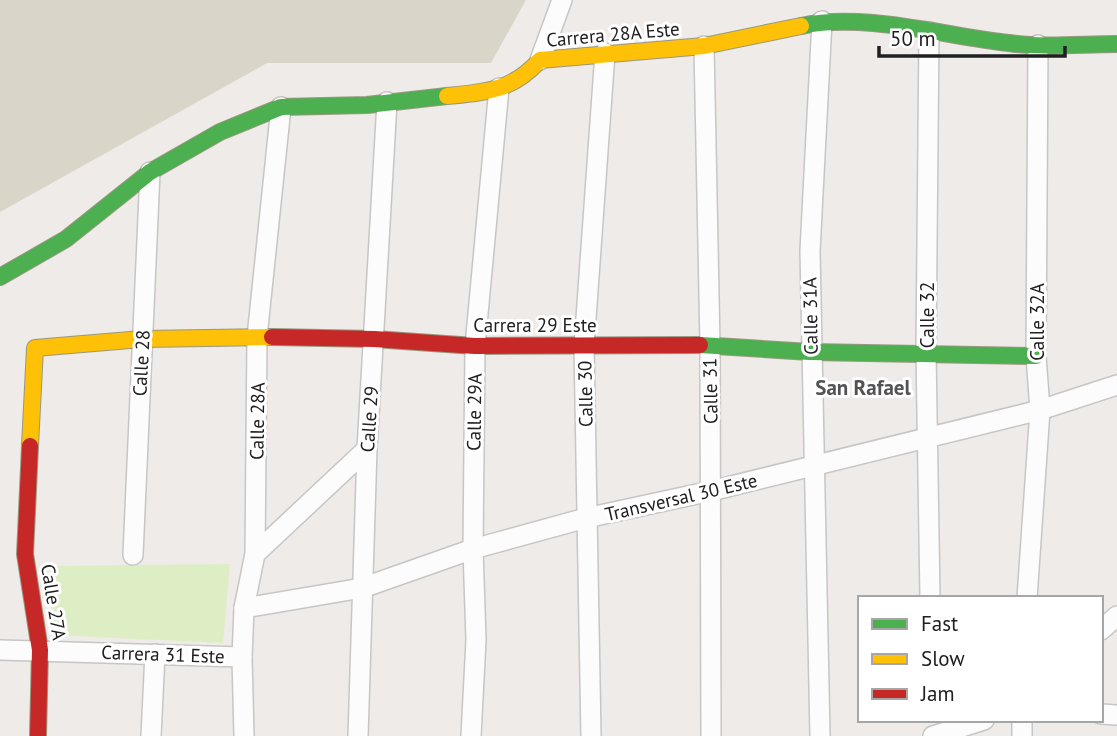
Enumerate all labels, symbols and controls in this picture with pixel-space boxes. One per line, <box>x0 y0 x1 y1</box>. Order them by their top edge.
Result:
scale bar <box>879 14 1064 58</box>
street label: Carrera 28A Este <box>545 16 681 52</box>
text: 50 m <box>890 25 936 52</box>
street label: Calle 31A <box>797 277 823 355</box>
street label: Calle 32 <box>915 282 939 348</box>
street label: Calle 32A <box>1025 283 1049 361</box>
street label: Carrera 29 Este <box>473 313 597 337</box>
street label: Calle 28 <box>127 329 155 397</box>
street label: Calle 31 <box>697 358 723 424</box>
street label: Calle 30 <box>572 361 598 427</box>
street label: Calle 29A <box>461 373 487 451</box>
district label: San Rafael <box>815 374 911 401</box>
street label: Calle 28A <box>244 382 270 460</box>
street label: Calle 29 <box>355 385 383 453</box>
street label: Transversal 30 Este <box>602 468 760 526</box>
street label: Calle 27A <box>36 562 72 642</box>
legend <box>858 596 1103 722</box>
text: Fast <box>921 610 958 637</box>
street label: Carrera 31 Este <box>101 640 225 668</box>
text: Slow <box>921 645 965 672</box>
text: Jam <box>920 680 955 707</box>

